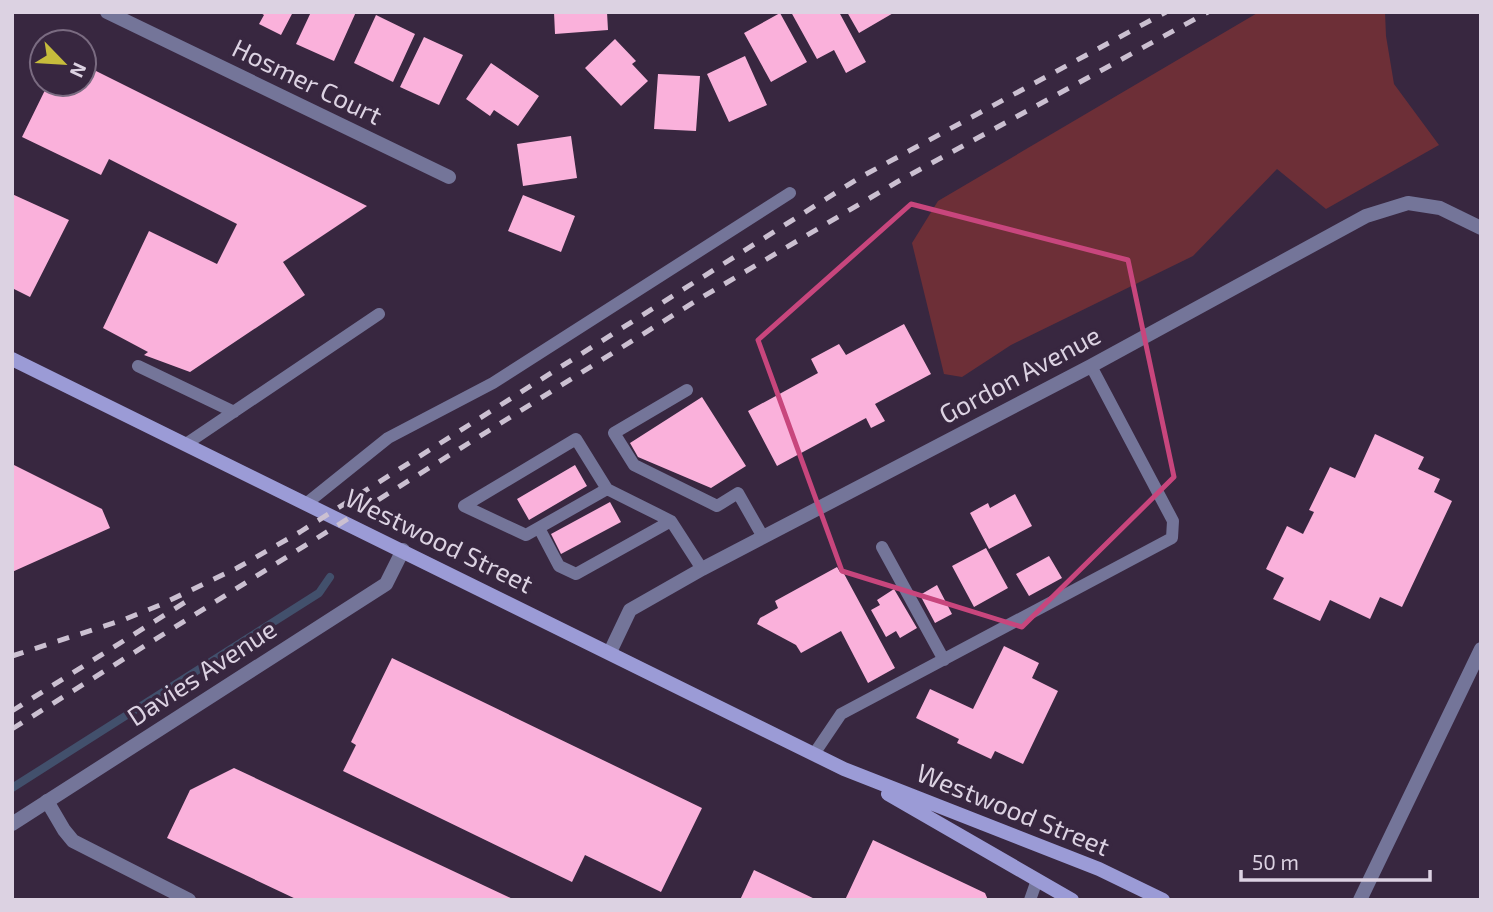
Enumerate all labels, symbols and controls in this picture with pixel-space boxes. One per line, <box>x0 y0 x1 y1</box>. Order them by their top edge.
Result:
north arrow <box>28 28 98 98</box>
street label: Hosmer Court <box>228 31 388 130</box>
text: N <box>66 59 92 81</box>
street label: Gordon Avenue <box>933 318 1105 429</box>
street label: Westwood Street <box>341 481 539 599</box>
street label: Davies Avenue <box>121 612 281 731</box>
street label: Westwood Street <box>913 756 1115 861</box>
scale bar <box>1241 838 1430 882</box>
text: 50 m <box>1252 849 1299 874</box>

